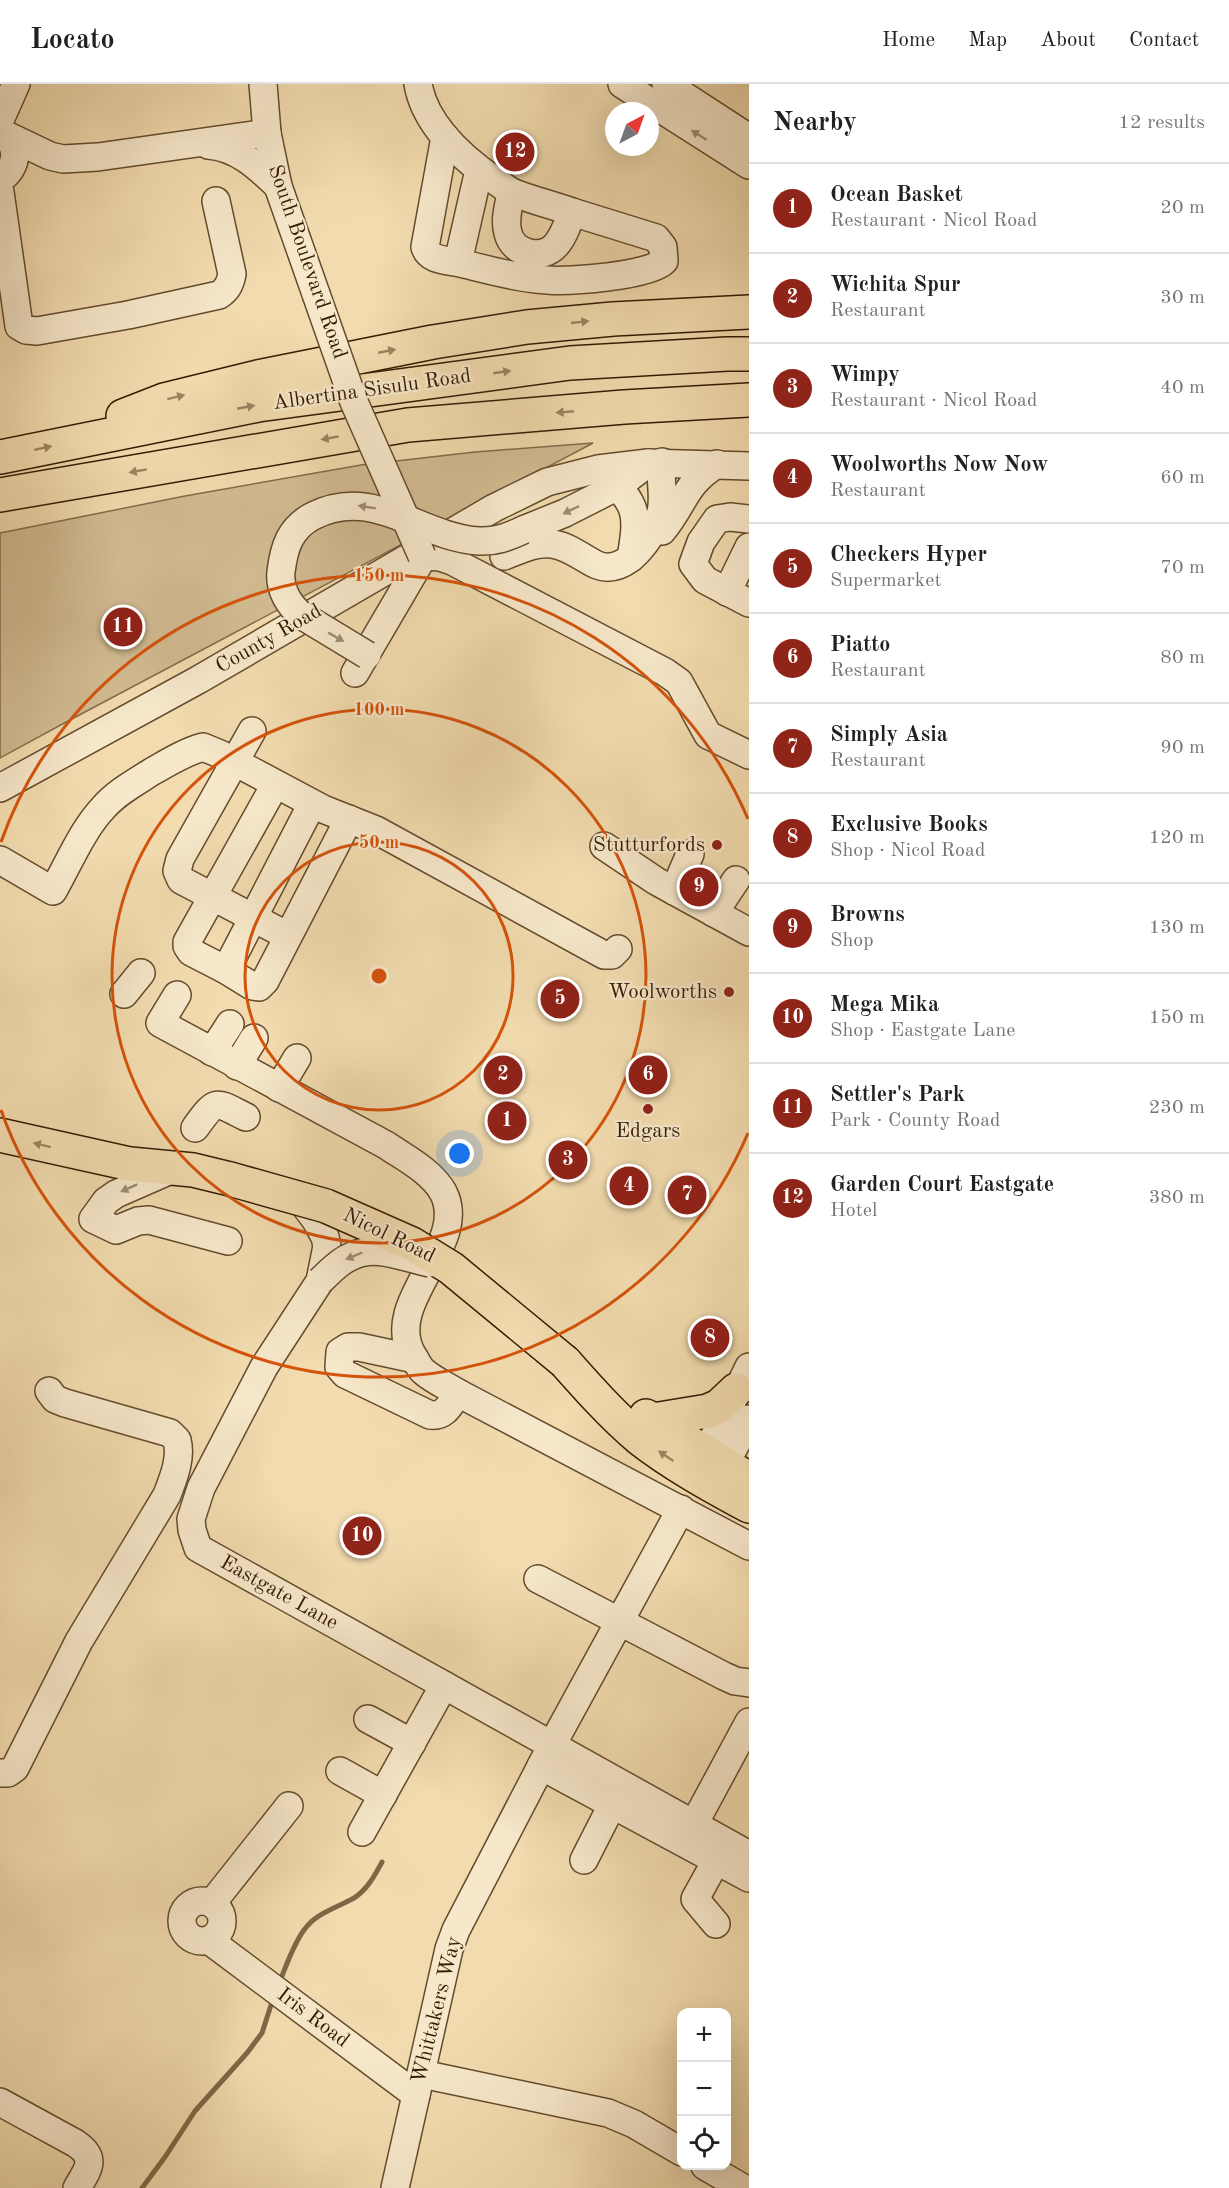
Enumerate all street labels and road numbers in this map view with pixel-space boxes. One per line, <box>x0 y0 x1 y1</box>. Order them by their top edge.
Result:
street label: South Boulevard Road <box>264 162 350 362</box>
street label: Albertina Sisulu Road <box>272 366 472 414</box>
street label: County Road <box>213 600 325 678</box>
street label: Nicol Road <box>340 1205 438 1267</box>
street label: Eastgate Lane <box>216 1552 342 1634</box>
street label: Whittakers Way <box>409 1934 465 2086</box>
street label: Iris Road <box>273 1984 353 2052</box>

